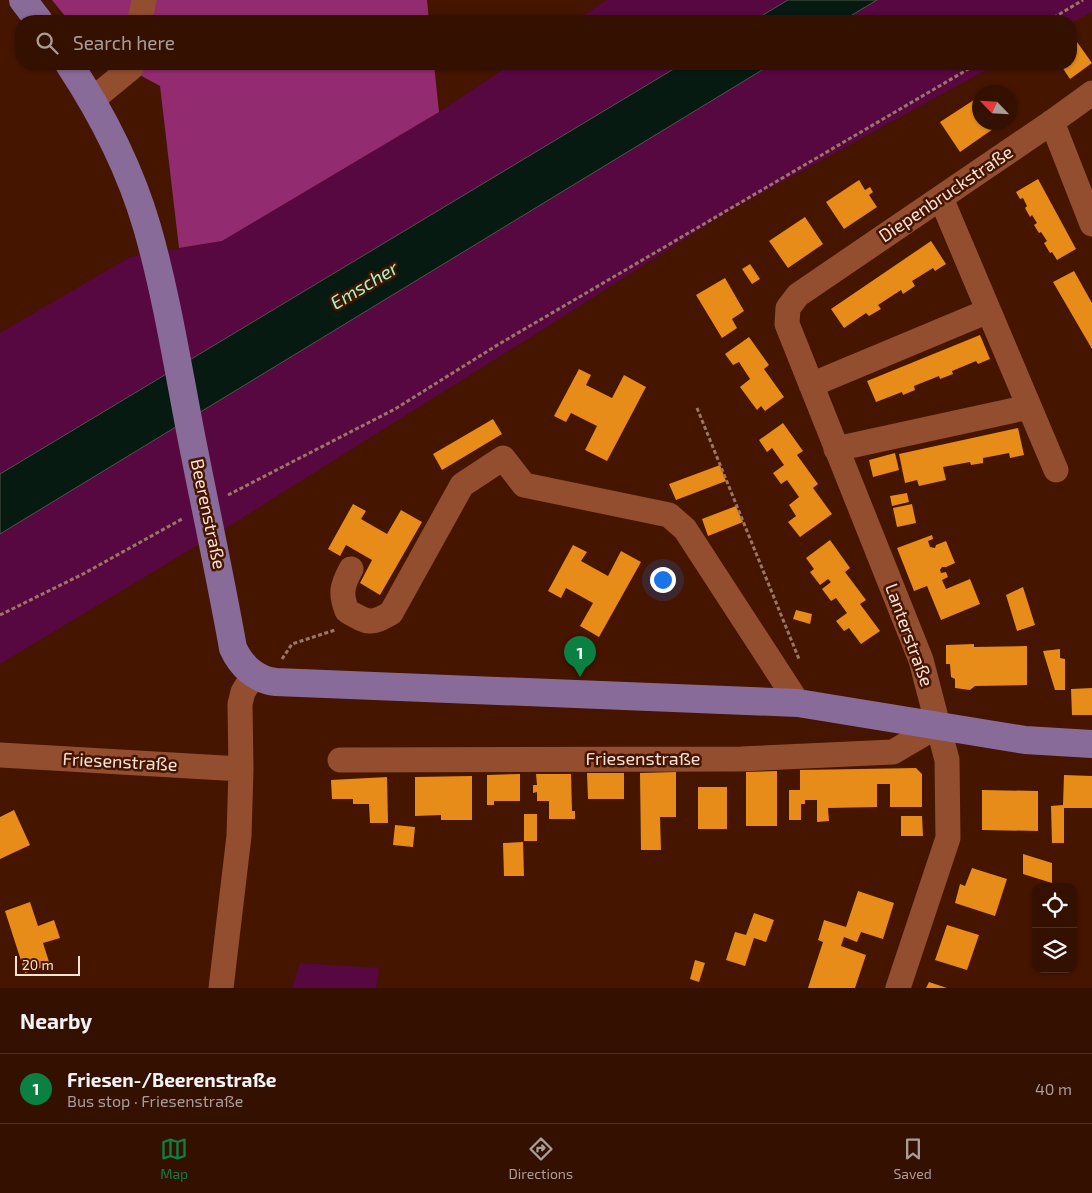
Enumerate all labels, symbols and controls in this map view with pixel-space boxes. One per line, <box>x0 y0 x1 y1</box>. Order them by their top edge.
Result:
search box <box>15 15 1077 70</box>
icon: search <box>33 29 61 57</box>
text: Search here <box>73 31 175 54</box>
north arrow <box>972 85 1017 130</box>
street label: Diepenbruckstraße <box>874 140 1017 246</box>
water label: Emscher <box>326 255 402 314</box>
street label: Beerenstraße <box>187 456 231 571</box>
your location <box>650 567 676 593</box>
street label: Lanterstraße <box>881 580 939 689</box>
pin: 1 <box>564 636 596 677</box>
street label: Friesenstraße <box>62 747 178 775</box>
street label: Friesenstraße <box>586 747 700 769</box>
map controls <box>1032 883 1077 973</box>
button: locate <box>1032 883 1077 928</box>
button: layers <box>1032 928 1077 973</box>
scale bar <box>15 953 80 976</box>
text: 20 m <box>22 956 54 973</box>
text: Nearby <box>20 1008 92 1033</box>
text: Friesen-/Beerenstraße <box>67 1068 277 1091</box>
text: 1 <box>33 1079 39 1098</box>
text: 40 m <box>1035 1079 1072 1098</box>
text: Bus stop · Friesenstraße <box>67 1091 243 1110</box>
tab: Map <box>160 1135 188 1182</box>
tab: Directions <box>509 1135 573 1182</box>
tab: Saved <box>893 1135 932 1182</box>

